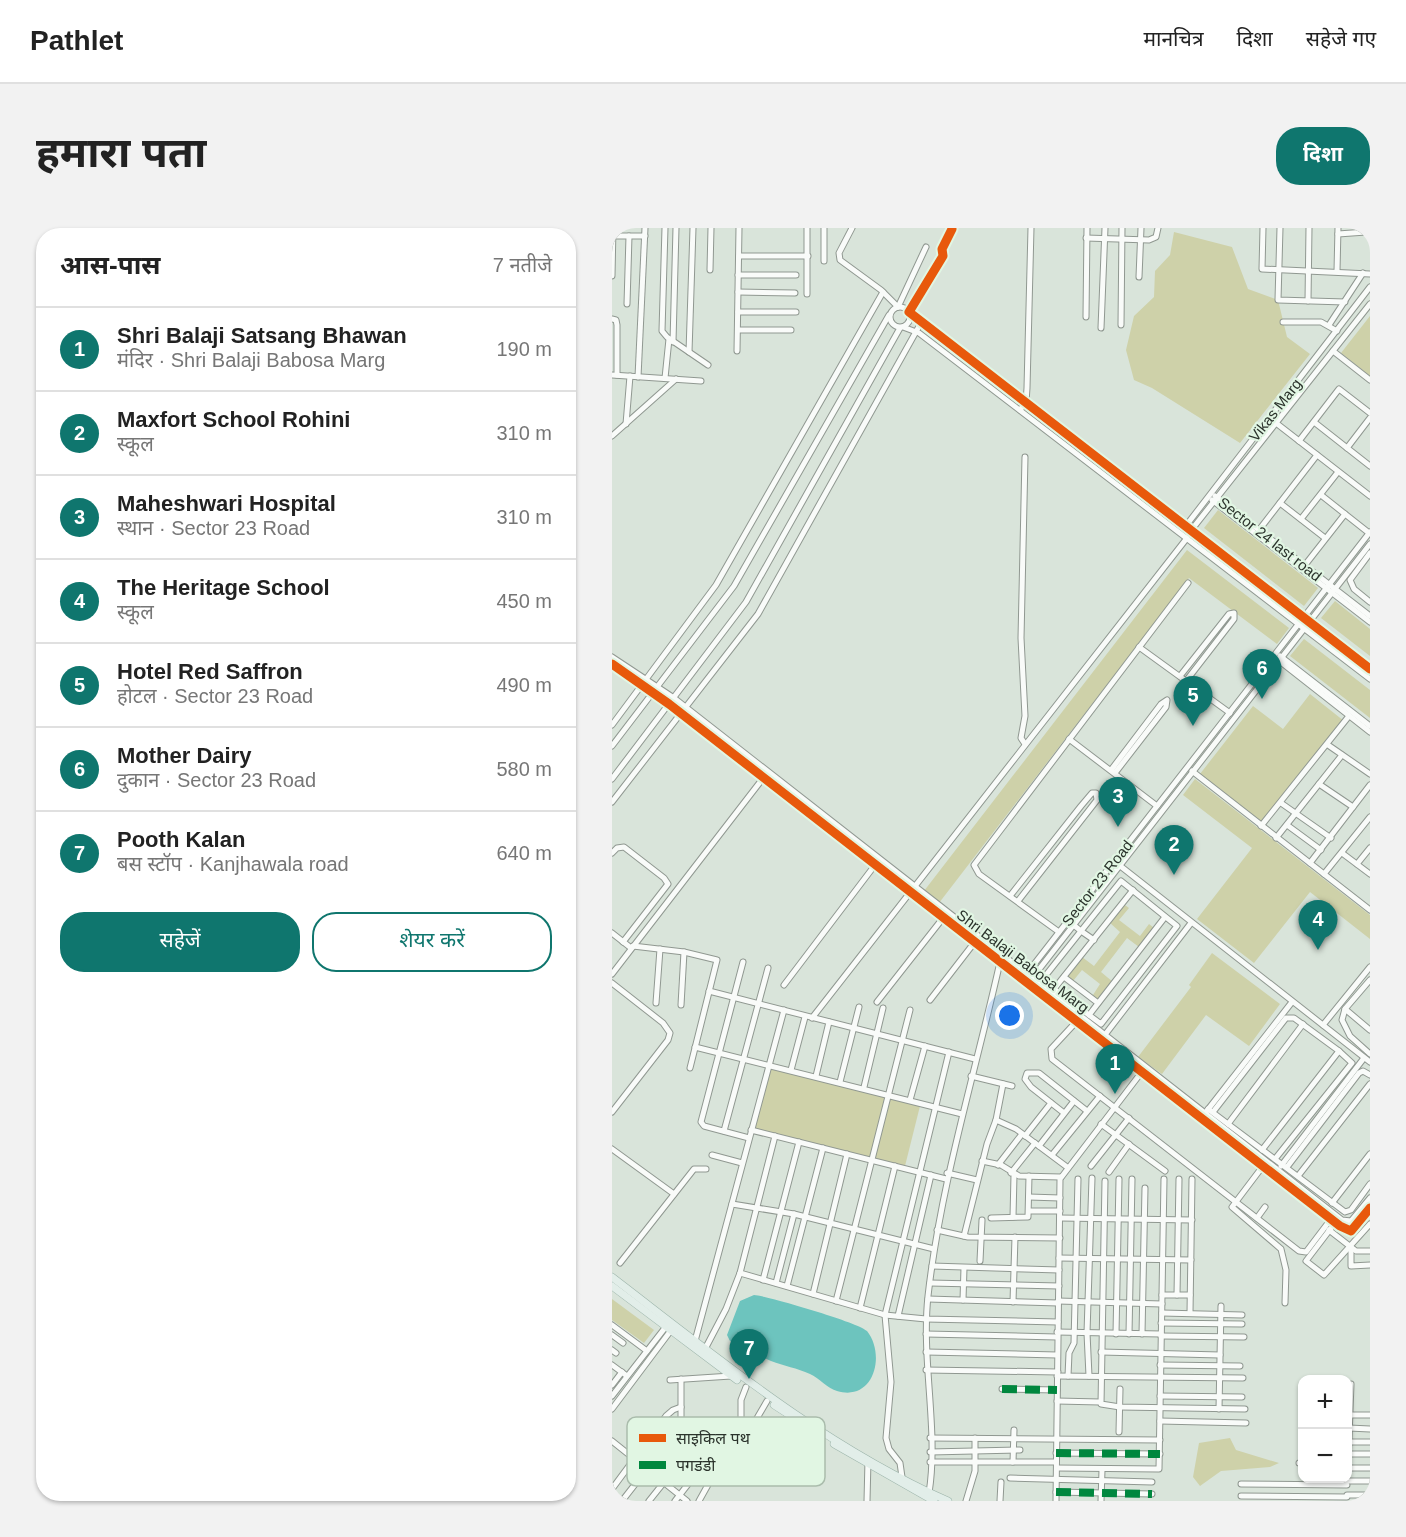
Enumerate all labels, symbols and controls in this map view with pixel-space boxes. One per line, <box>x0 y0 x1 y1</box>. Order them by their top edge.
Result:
text: Pathlet <box>30 25 123 56</box>
text: मानचित्र <box>1143 27 1203 50</box>
text: दिशा <box>1236 27 1273 50</box>
text: सहेजे गए <box>1306 27 1376 50</box>
button: दिशा <box>1276 127 1370 185</box>
text: हमारा पता <box>36 129 206 176</box>
text: आस-पास <box>60 250 160 280</box>
text: 7 नतीजे <box>493 254 552 276</box>
text: Shri Balaji Satsang Bhawan <box>117 323 407 348</box>
text: 1 <box>74 338 85 360</box>
text: 190 m <box>496 338 552 360</box>
text: मंदिर · Shri Balaji Babosa Marg <box>117 349 385 371</box>
street label: Vikas Marg <box>1245 375 1305 445</box>
text: Maxfort School Rohini <box>117 407 350 432</box>
text: 2 <box>74 422 85 444</box>
text: 310 m <box>496 422 552 444</box>
text: स्कूल <box>117 433 154 455</box>
text: Maheshwari Hospital <box>117 491 336 516</box>
street label: Sector 24 last road <box>1215 494 1325 584</box>
text: 3 <box>74 506 85 528</box>
text: 310 m <box>496 506 552 528</box>
text: स्थान · Sector 23 Road <box>117 517 310 539</box>
text: The Heritage School <box>117 575 330 600</box>
text: 4 <box>74 590 85 612</box>
text: 450 m <box>496 590 552 612</box>
text: स्कूल <box>117 601 154 623</box>
pin: 6 <box>1242 650 1282 699</box>
text: Hotel Red Saffron <box>117 659 303 684</box>
text: 5 <box>74 674 85 696</box>
text: 490 m <box>496 674 552 696</box>
pin: 5 <box>1174 676 1212 726</box>
text: होटल · Sector 23 Road <box>117 685 313 707</box>
text: Mother Dairy <box>117 743 251 768</box>
text: 6 <box>74 758 85 780</box>
text: 580 m <box>496 758 552 780</box>
text: दुकान · Sector 23 Road <box>117 769 316 791</box>
pin: 3 <box>1098 778 1138 827</box>
pin: 2 <box>1154 826 1194 875</box>
text: Pooth Kalan <box>117 827 245 852</box>
street label: Sector 23 Road <box>1058 837 1136 929</box>
text: 7 <box>74 842 85 864</box>
text: 640 m <box>496 842 552 864</box>
text: बस स्टॉप · Kanjhawala road <box>117 853 349 875</box>
pin: 4 <box>1298 900 1338 950</box>
street label: Shri Balaji Babosa Marg <box>954 906 1092 1016</box>
button: सहेजें <box>60 912 300 972</box>
button: शेयर करें <box>312 912 552 972</box>
your location <box>995 1001 1024 1030</box>
pin: 1 <box>1096 1044 1134 1094</box>
pin: 7 <box>730 1330 768 1379</box>
map controls <box>1298 1375 1352 1483</box>
button: + <box>1298 1375 1352 1429</box>
legend <box>627 1417 825 1486</box>
button: − <box>1298 1429 1352 1483</box>
text: साइकिल पथ <box>676 1430 751 1447</box>
text: पगडंडी <box>676 1457 716 1474</box>

